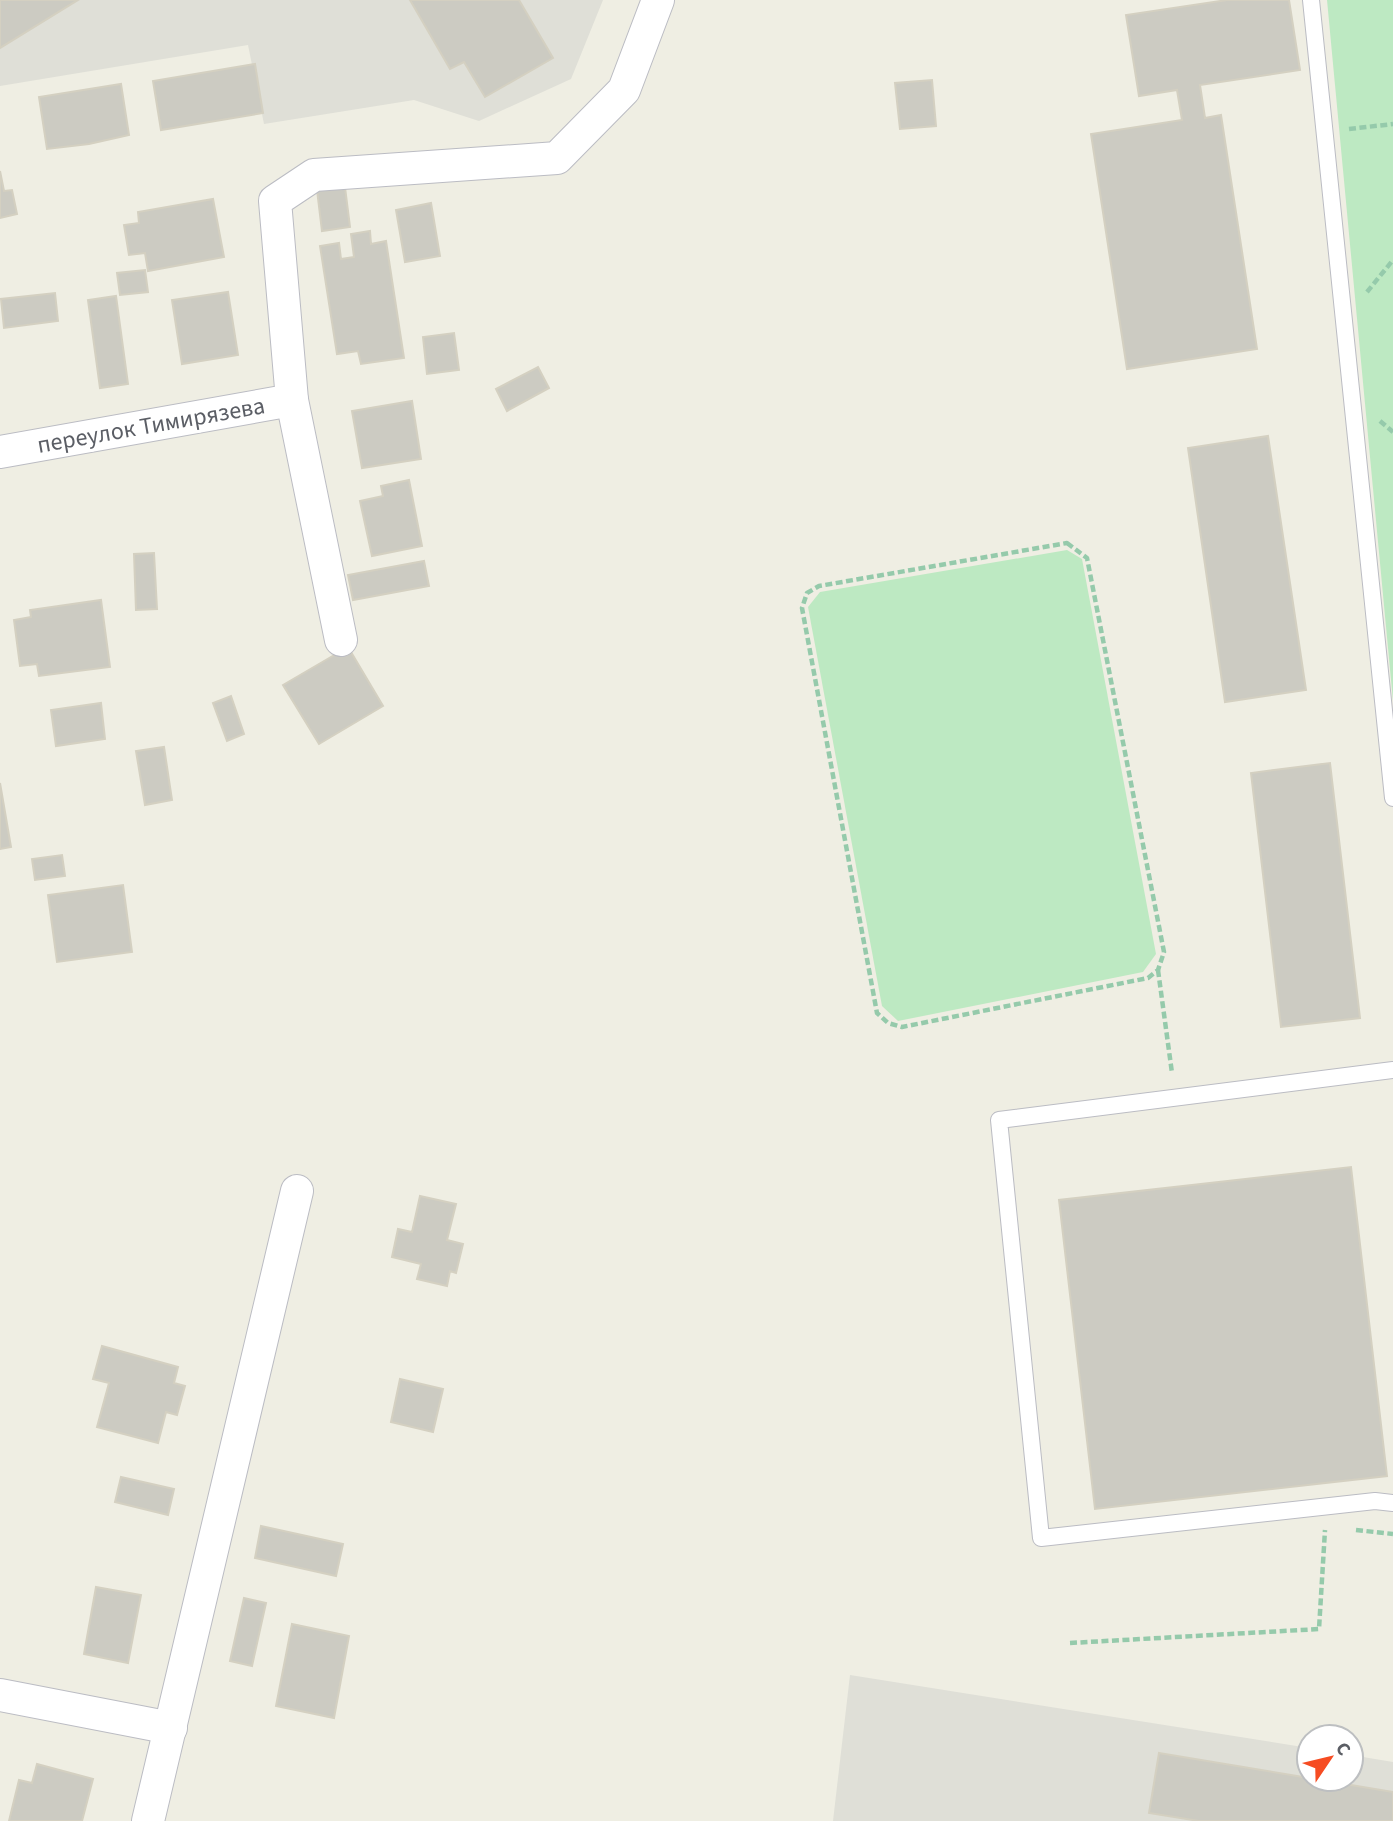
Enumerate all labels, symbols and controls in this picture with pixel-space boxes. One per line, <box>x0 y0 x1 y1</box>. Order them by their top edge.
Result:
street label: переулок Тимирязева <box>34 388 268 463</box>
north arrow <box>1295 1723 1365 1793</box>
text: С <box>1328 1737 1357 1761</box>

